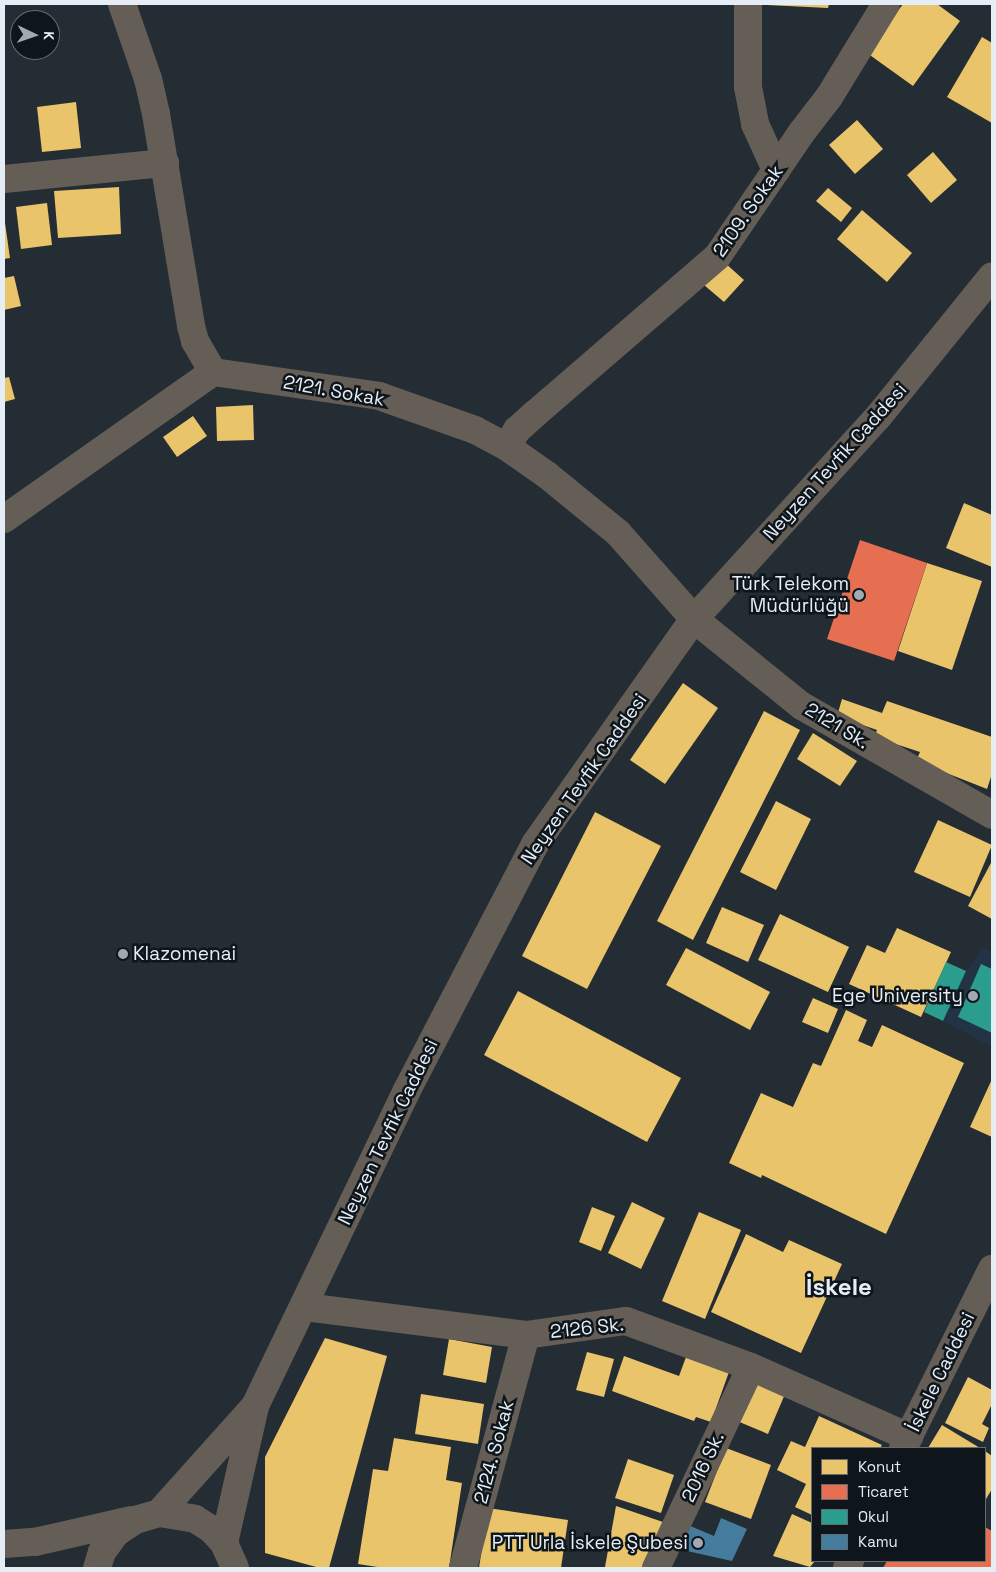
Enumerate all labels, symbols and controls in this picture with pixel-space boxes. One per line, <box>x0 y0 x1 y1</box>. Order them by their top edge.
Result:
north arrow <box>10 10 60 60</box>
text: K <box>40 31 58 41</box>
street label: 2109. Sokak <box>708 161 788 261</box>
street label: 2121. Sokak <box>281 371 387 411</box>
street label: Neyzen Tevfik Caddesi <box>758 379 912 545</box>
place label: Türk Telekom Müdürlüğü <box>731 573 849 617</box>
marker: Türk Telekom Müdürlüğü <box>853 589 865 601</box>
street label: Neyzen Tevfik Caddesi <box>516 689 652 869</box>
street label: 2121 Sk. <box>801 698 873 754</box>
place label: Klazomenai <box>133 943 236 965</box>
marker: Klazomenai <box>117 948 129 960</box>
place label: Ege University <box>832 985 963 1007</box>
marker: Ege University <box>967 990 979 1002</box>
street label: Neyzen Tevfik Caddesi <box>333 1035 443 1229</box>
district label: İskele <box>806 1273 872 1301</box>
street label: İskele Caddesi <box>902 1309 980 1435</box>
street label: 2126 Sk. <box>549 1313 625 1343</box>
street label: 2124. Sokak <box>469 1398 519 1506</box>
street label: 2016 Sk. <box>677 1428 729 1506</box>
legend <box>811 1447 986 1562</box>
text: Konut <box>858 1457 901 1476</box>
text: Ticaret <box>858 1482 909 1501</box>
text: Okul <box>858 1507 889 1526</box>
place label: PTT Urla İskele Şubesi <box>491 1532 688 1554</box>
text: Kamu <box>858 1532 898 1551</box>
marker: PTT Urla İskele Şubesi <box>692 1537 704 1549</box>

